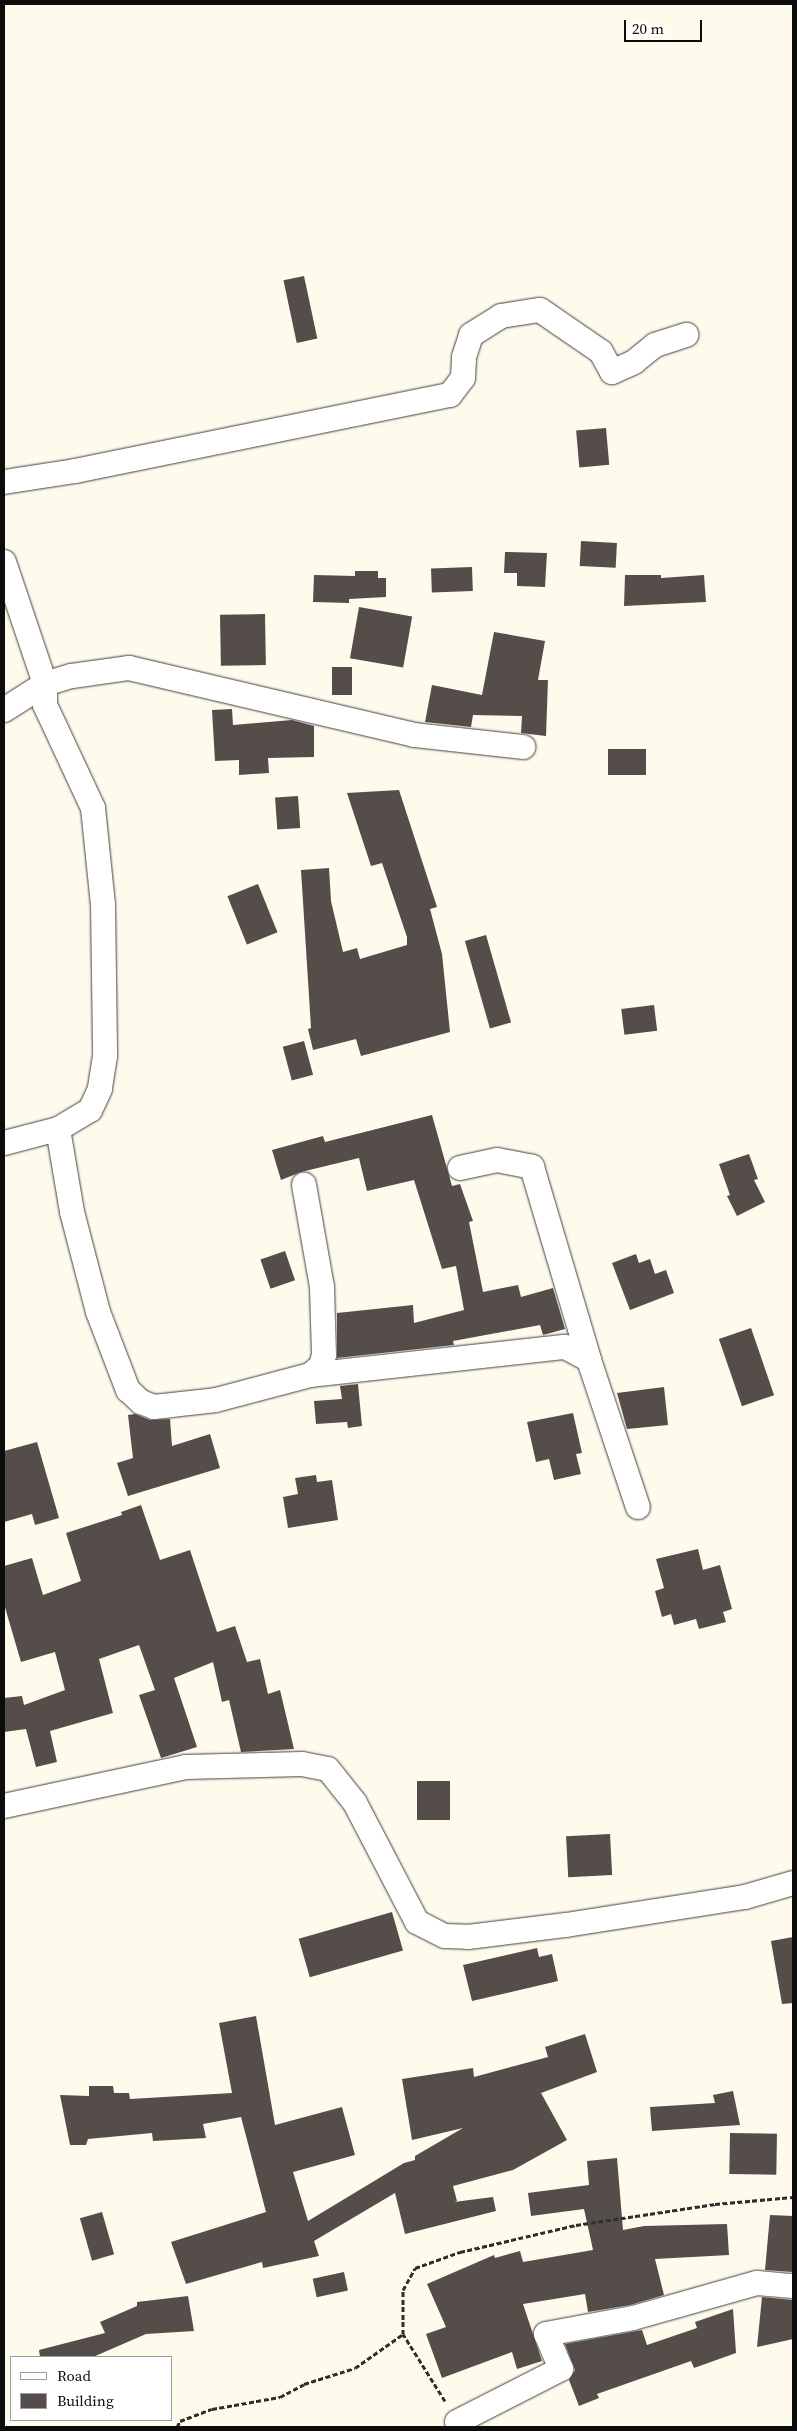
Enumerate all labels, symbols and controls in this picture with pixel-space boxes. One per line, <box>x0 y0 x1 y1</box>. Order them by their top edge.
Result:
scale bar <box>627 10 704 42</box>
text: 20 m <box>632 18 664 39</box>
legend <box>10 2356 172 2421</box>
text: Road <box>57 2365 91 2386</box>
text: Building <box>57 2390 114 2411</box>

